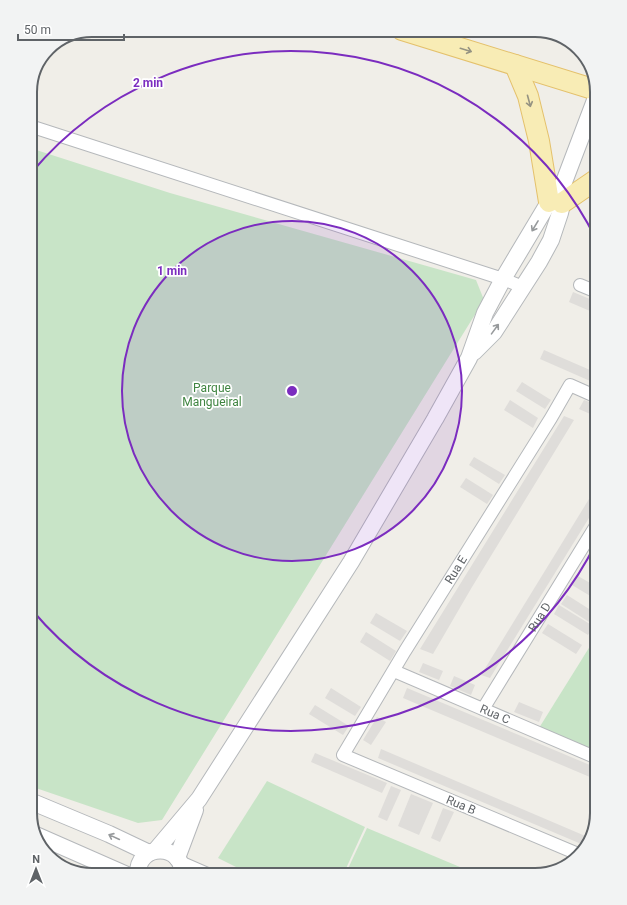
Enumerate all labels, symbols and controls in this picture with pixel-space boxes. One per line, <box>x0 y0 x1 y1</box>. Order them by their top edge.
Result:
scale bar <box>18 16 124 42</box>
text: 50 m <box>24 23 51 37</box>
one-way arrow <box>459 47 472 54</box>
text: 2 min <box>133 76 163 90</box>
one-way arrow <box>526 95 533 108</box>
one-way arrow <box>530 220 538 232</box>
text: 1 min <box>157 264 187 278</box>
one-way arrow <box>491 324 499 335</box>
park label: Parque Mangueiral <box>182 381 242 409</box>
centre of rings <box>285 384 299 398</box>
street label: Rua E <box>442 553 470 586</box>
street label: Rua D <box>525 600 554 634</box>
street label: Rua C <box>478 702 512 727</box>
street label: Rua B <box>444 793 478 817</box>
one-way arrow <box>108 833 120 840</box>
north arrow <box>16 849 56 889</box>
text: N <box>32 853 40 866</box>

